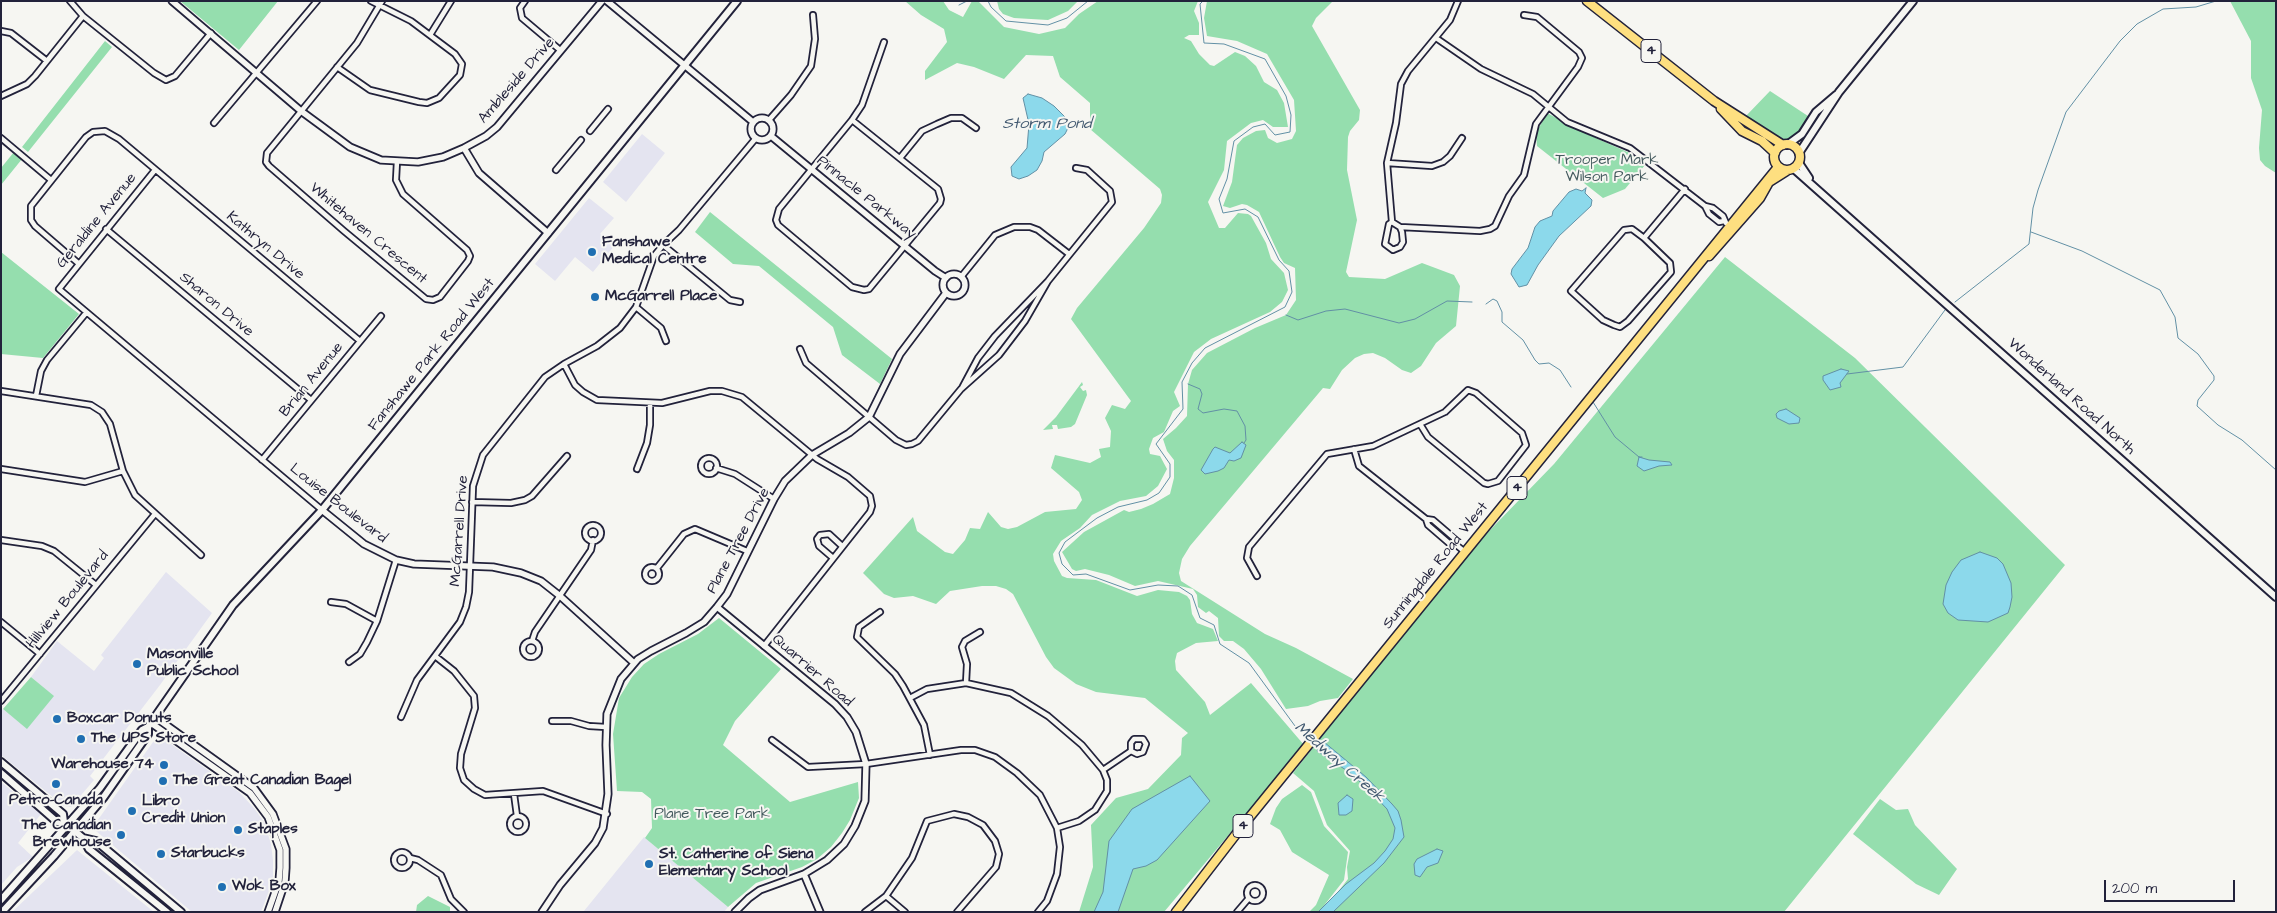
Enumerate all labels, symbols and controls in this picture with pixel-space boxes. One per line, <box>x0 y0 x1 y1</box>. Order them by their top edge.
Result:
street label: Ambleside Drive <box>475 34 559 128</box>
road number: 4 <box>1641 40 1661 62</box>
water label: Storm Pond <box>1003 115 1091 135</box>
street label: Pinnacle Parkway <box>812 152 920 244</box>
park label: Trooper Mark Wilson Park <box>1556 152 1658 187</box>
street label: Geraldine Avenue <box>53 170 141 272</box>
street label: Whitehaven Crescent <box>305 179 431 289</box>
street label: Kathryn Drive <box>222 208 308 284</box>
place label: Fanshawe Medical Centre <box>602 234 707 269</box>
marker: Fanshawe Medical Centre <box>586 246 598 258</box>
street label: Sharon Drive <box>175 269 257 341</box>
street label: Fanshawe Park Road West <box>365 275 499 435</box>
place label: McGarrell Place <box>605 288 717 306</box>
marker: McGarrell Place <box>589 291 601 303</box>
street label: Wonderland Road North <box>2004 335 2138 459</box>
street label: Brian Avenue <box>276 339 348 421</box>
street label: Louise Boulevard <box>286 460 390 548</box>
street label: McGarrell Drive <box>447 475 473 587</box>
road number: 4 <box>1507 476 1527 499</box>
street label: Plane Tree Drive <box>704 485 774 597</box>
street label: Sunningdale Road West <box>1379 499 1493 633</box>
street label: Hillview Boulevard <box>23 547 113 653</box>
street label: Quarrier Road <box>768 631 856 711</box>
place label: Masonville Public School <box>147 646 239 681</box>
marker: Masonville Public School <box>131 658 143 670</box>
place label: Boxcar Donuts <box>67 710 171 728</box>
marker: Boxcar Donuts <box>51 713 63 725</box>
water label: Medway Creek <box>1290 718 1388 808</box>
place label: The UPS Store <box>91 730 196 748</box>
marker: The UPS Store <box>75 733 87 745</box>
place label: Warehouse 74 <box>51 756 154 774</box>
marker: Warehouse 74 <box>158 759 170 771</box>
place label: The Great Canadian Bagel <box>173 772 351 790</box>
marker: The Great Canadian Bagel <box>157 775 169 787</box>
marker: Petro-Canada <box>50 778 62 790</box>
place label: Petro-Canada <box>9 792 103 810</box>
place label: Libro Credit Union <box>142 793 225 828</box>
marker: Libro Credit Union <box>126 805 138 817</box>
park label: Plane Tree Park <box>654 806 770 824</box>
road number: 4 <box>1233 814 1253 838</box>
place label: The Canadian Brewhouse <box>22 817 111 852</box>
place label: Staples <box>248 821 298 839</box>
marker: Staples <box>232 824 244 836</box>
marker: The Canadian Brewhouse <box>115 829 127 841</box>
place label: Starbucks <box>171 845 245 863</box>
place label: St. Catherine of Siena Elementary School <box>659 846 813 881</box>
marker: Starbucks <box>155 848 167 860</box>
marker: St. Catherine of Siena Elementary School <box>643 858 655 870</box>
scale bar <box>2107 870 2238 902</box>
place label: Wok Box <box>232 878 296 896</box>
text: 200 m <box>2112 878 2157 899</box>
marker: Wok Box <box>216 881 228 893</box>

